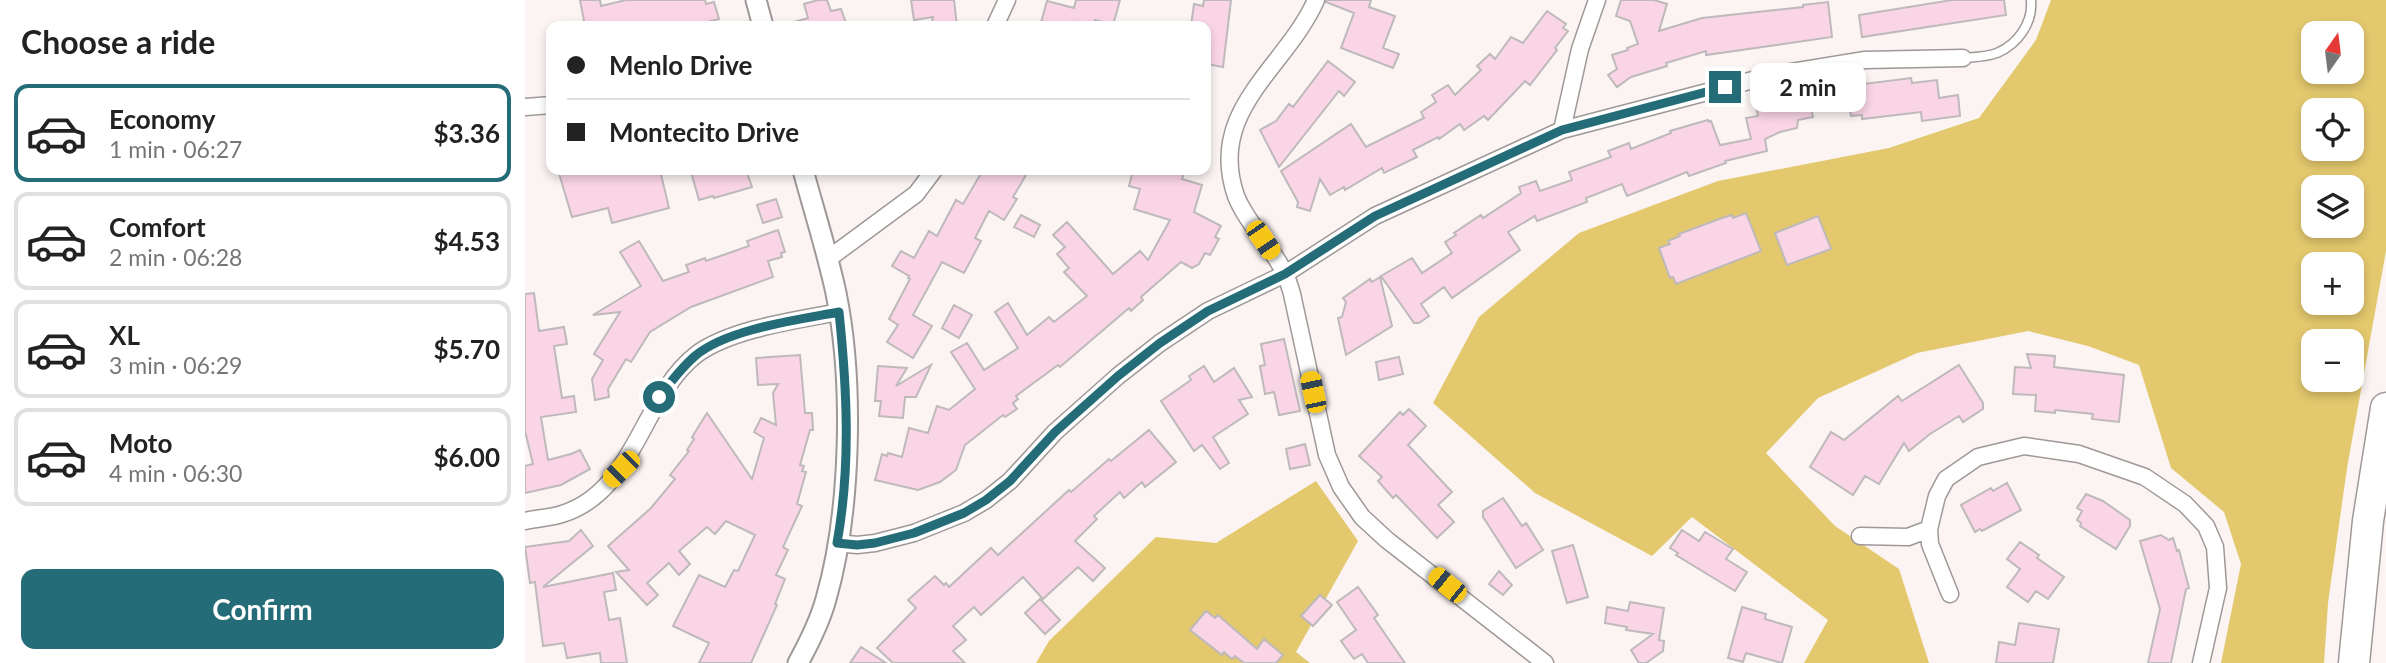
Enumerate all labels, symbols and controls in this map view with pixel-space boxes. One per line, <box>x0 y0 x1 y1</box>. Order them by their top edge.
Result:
north arrow <box>2301 21 2364 84</box>
map controls <box>2301 21 2364 392</box>
text: Choose a ride <box>21 22 215 61</box>
text: Menlo Drive <box>609 49 752 81</box>
callout: 2 min <box>1749 62 1865 112</box>
route end <box>1709 71 1741 103</box>
text: 2 min <box>1779 73 1837 101</box>
button: locate <box>2301 98 2364 161</box>
icon: car <box>25 102 88 165</box>
text: Economy <box>109 103 215 135</box>
text: Montecito Drive <box>609 116 799 148</box>
text: $3.36 <box>434 117 500 149</box>
text: 1 min · 06:27 <box>109 135 242 163</box>
button: layers <box>2301 175 2364 238</box>
icon: car <box>25 210 88 273</box>
text: Comfort <box>109 211 206 243</box>
car <box>1243 217 1284 263</box>
text: $4.53 <box>434 225 500 257</box>
text: 2 min · 06:28 <box>109 243 242 271</box>
button: + <box>2301 252 2364 315</box>
icon: car <box>25 318 88 381</box>
text: XL <box>109 319 140 351</box>
button: − <box>2301 329 2364 392</box>
text: $5.70 <box>434 333 500 365</box>
text: 3 min · 06:29 <box>109 351 242 379</box>
car <box>1299 369 1328 415</box>
route start <box>643 381 675 413</box>
icon: car <box>25 426 88 489</box>
text: Moto <box>109 427 172 459</box>
text: $6.00 <box>434 441 500 473</box>
car <box>599 447 644 491</box>
text: 4 min · 06:30 <box>109 459 242 487</box>
car <box>1425 564 1470 606</box>
button: Confirm <box>21 569 504 649</box>

